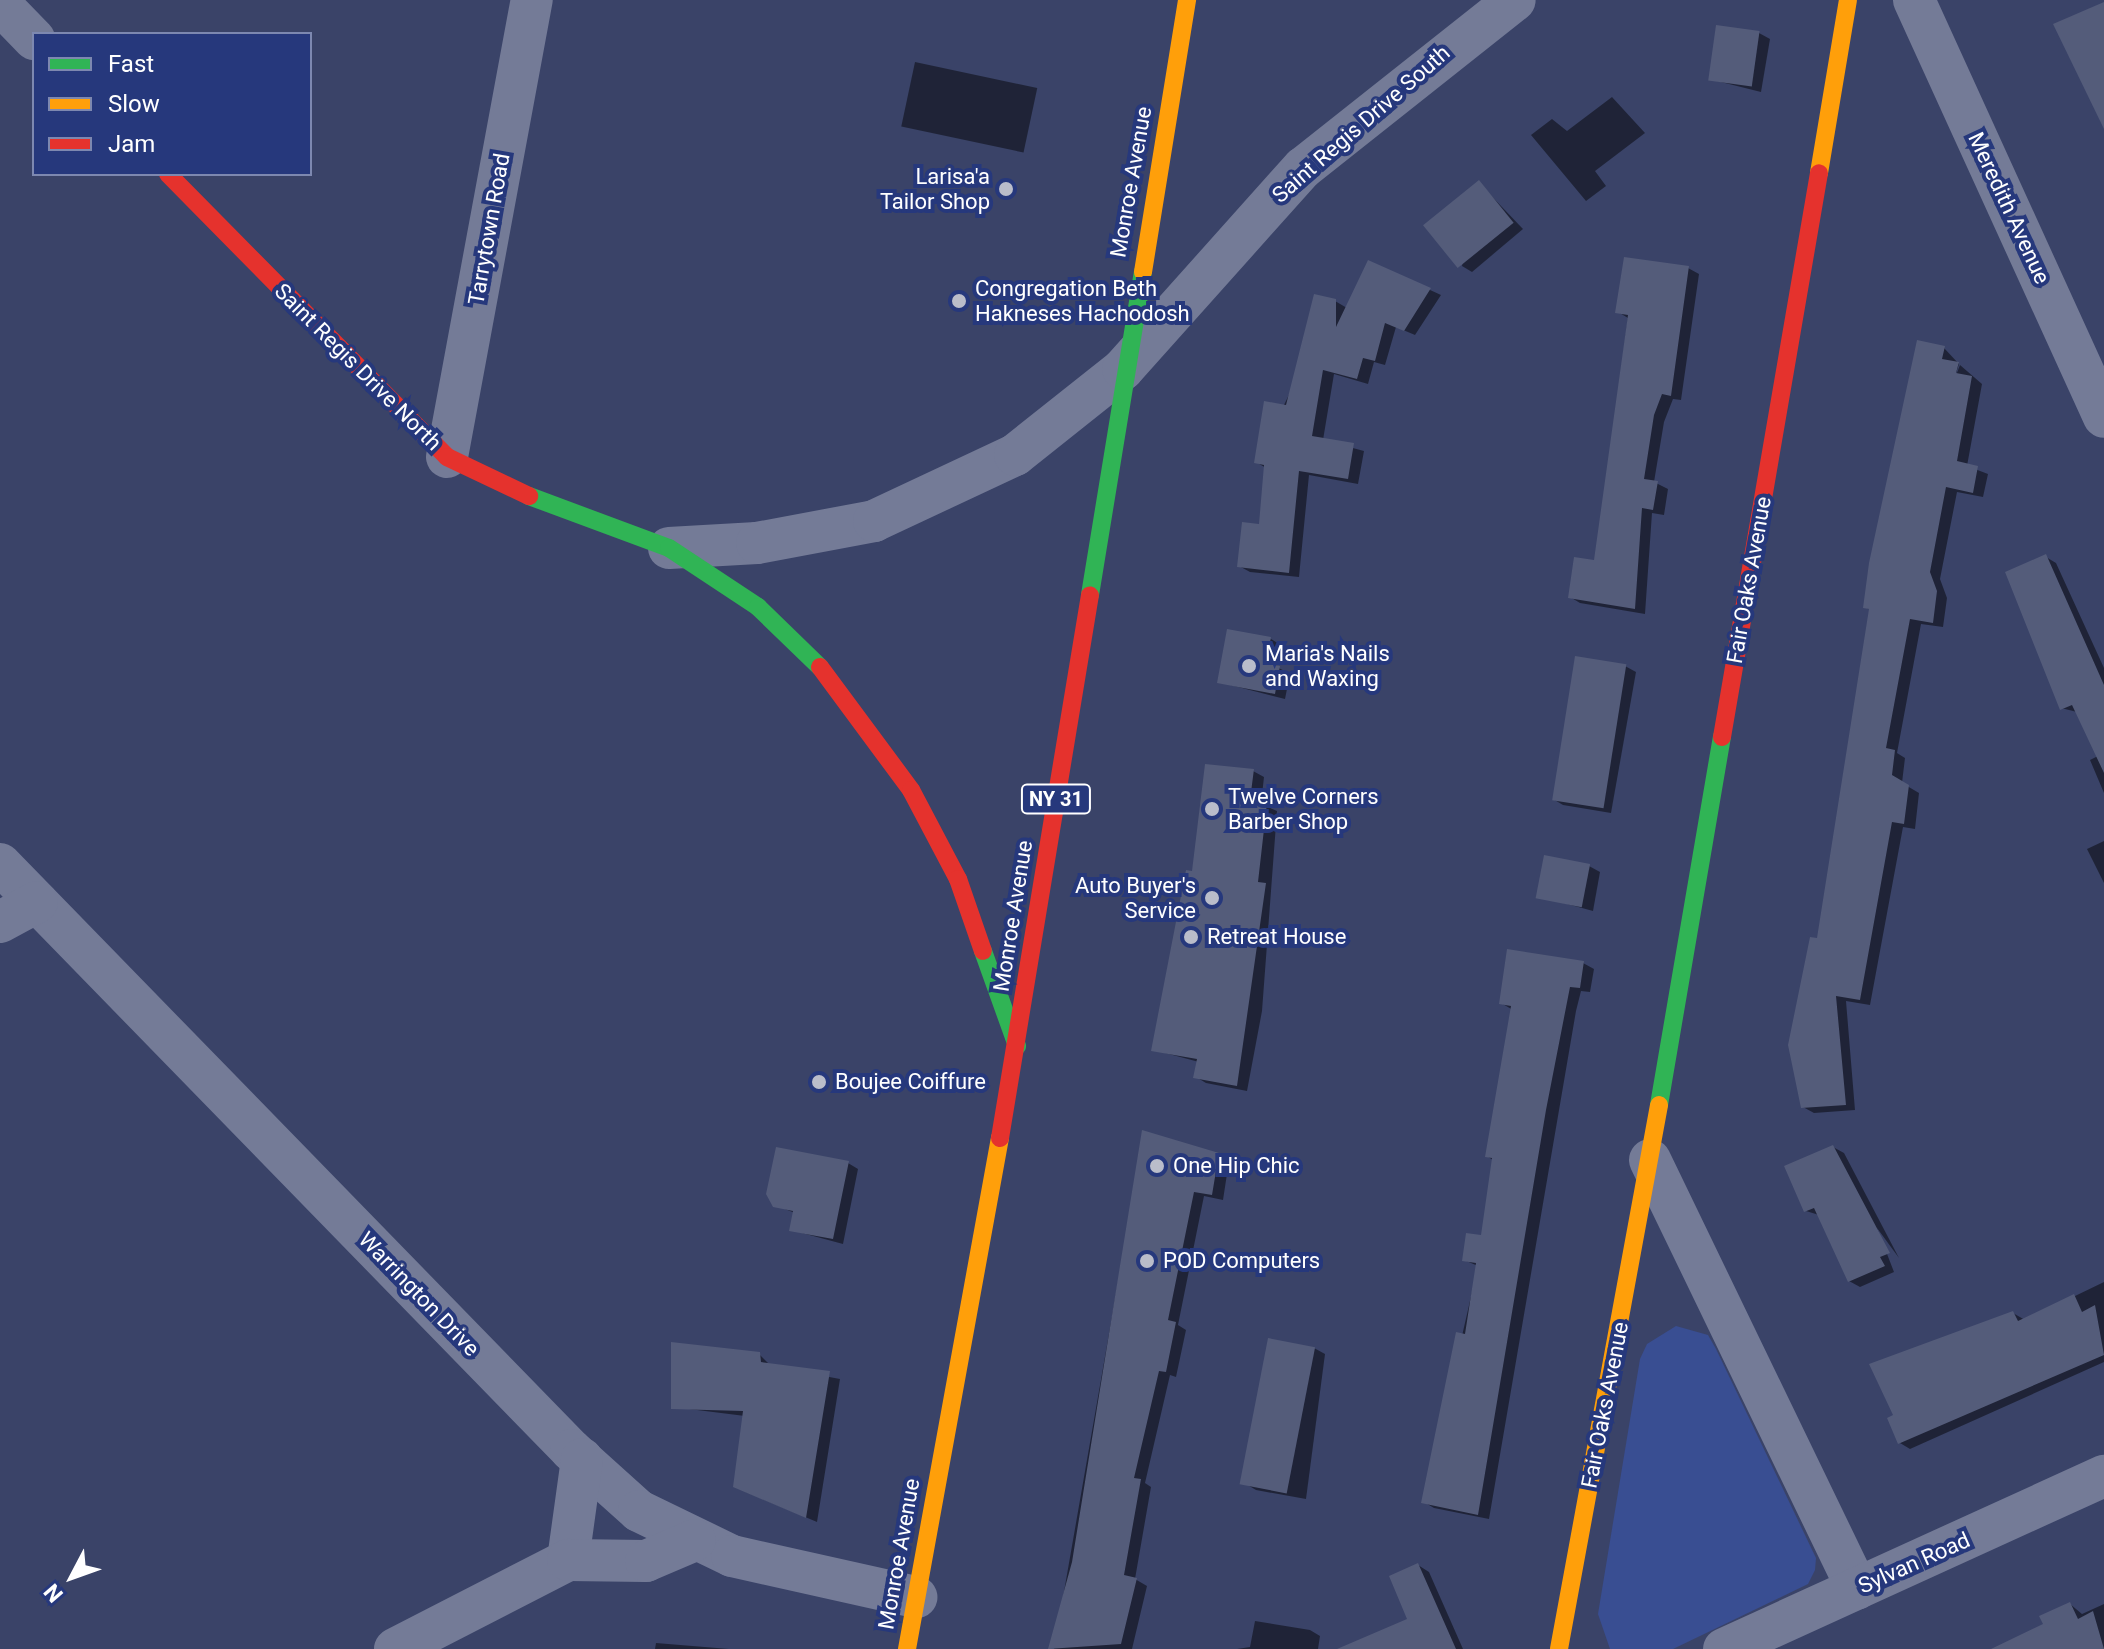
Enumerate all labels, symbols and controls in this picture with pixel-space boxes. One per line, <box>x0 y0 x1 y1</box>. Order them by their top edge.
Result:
legend <box>32 32 312 176</box>
street label: Saint Regis Drive South <box>1267 40 1455 208</box>
text: Fast <box>108 50 154 78</box>
text: Slow <box>108 90 160 118</box>
street label: Monroe Avenue <box>1105 104 1157 260</box>
street label: Meredith Avenue <box>1962 128 2056 288</box>
text: Jam <box>108 130 155 158</box>
street label: Tarrytown Road <box>463 151 515 307</box>
place label: Larisa'a Tailor Shop <box>880 163 990 214</box>
marker: Larisa'a Tailor Shop <box>997 180 1015 198</box>
place label: Congregation Beth Hakneses Hachodosh <box>975 275 1190 326</box>
street label: Saint Regis Drive North <box>269 278 447 456</box>
marker: Congregation Beth Hakneses Hachodosh <box>950 292 968 310</box>
street label: Fair Oaks Avenue <box>1721 494 1777 666</box>
place label: Maria's Nails and Waxing <box>1265 640 1390 692</box>
marker: Maria's Nails and Waxing <box>1240 657 1258 675</box>
road number: NY 31 <box>1020 783 1092 815</box>
place label: Twelve Corners Barber Shop <box>1228 783 1379 834</box>
marker: Twelve Corners Barber Shop <box>1203 800 1221 818</box>
street label: Monroe Avenue <box>988 838 1038 994</box>
place label: Auto Buyer's Service <box>1075 872 1196 924</box>
marker: Auto Buyer's Service <box>1203 889 1221 907</box>
place label: Retreat House <box>1207 924 1346 950</box>
marker: Retreat House <box>1182 928 1200 946</box>
place label: Boujee Coiffure <box>835 1069 986 1095</box>
marker: Boujee Coiffure <box>810 1073 828 1091</box>
place label: One Hip Chic <box>1173 1153 1300 1179</box>
marker: One Hip Chic <box>1148 1157 1166 1175</box>
street label: Warrington Drive <box>353 1226 485 1362</box>
place label: POD Computers <box>1163 1248 1320 1274</box>
marker: POD Computers <box>1138 1252 1156 1270</box>
street label: Fair Oaks Avenue <box>1576 1320 1634 1490</box>
street label: Monroe Avenue <box>873 1476 925 1632</box>
street label: Sylvan Road <box>1854 1527 1974 1599</box>
north arrow <box>32 1537 112 1617</box>
text: N <box>39 1579 68 1607</box>

